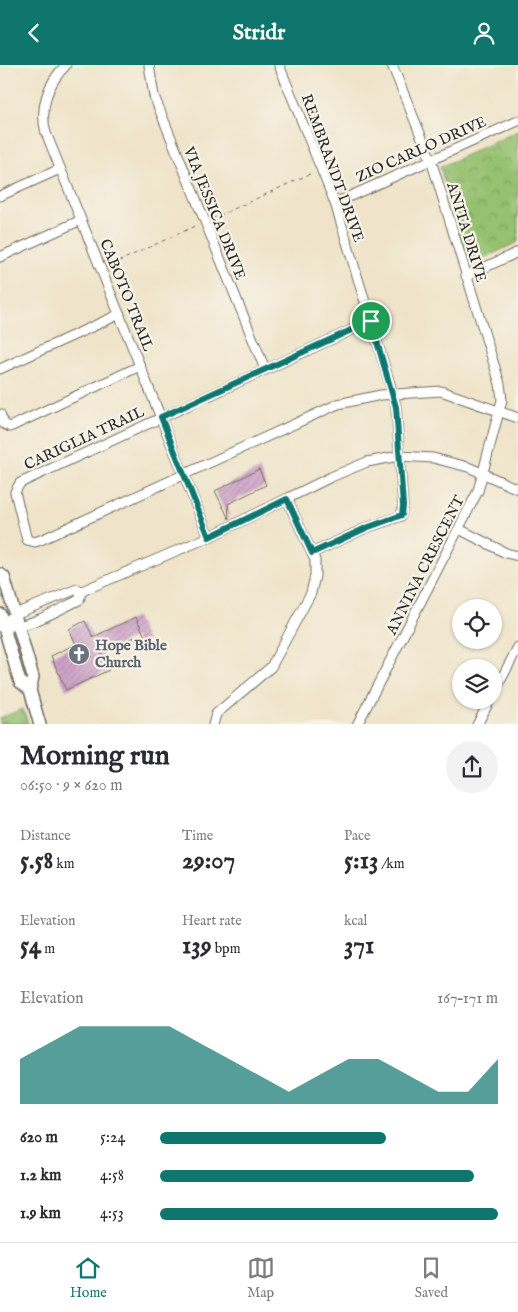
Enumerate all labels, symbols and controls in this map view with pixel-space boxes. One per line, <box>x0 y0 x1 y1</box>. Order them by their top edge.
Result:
icon: back <box>20 19 48 47</box>
text: Stridr <box>233 19 285 47</box>
icon: person <box>470 19 498 47</box>
street label: REMBRANDT DRIVE <box>297 92 368 245</box>
street label: ZIO CARLO DRIVE <box>353 112 489 187</box>
street label: VIA JESSICA DRIVE <box>179 143 250 282</box>
street label: ANITA DRIVE <box>442 179 491 284</box>
street label: CABOTO TRAIL <box>95 236 158 354</box>
pin <box>350 300 392 342</box>
icon: arrive <box>357 307 385 335</box>
street label: CARIGLIA TRAIL <box>21 402 148 475</box>
street label: ANNINA CRESCENT <box>382 492 469 639</box>
map controls <box>452 599 502 709</box>
button: locate <box>452 599 502 649</box>
place label: Hope Bible Church <box>95 636 167 672</box>
church icon: Hope Bible Church <box>67 642 91 666</box>
button: layers <box>452 659 502 709</box>
text: Morning run <box>20 739 170 774</box>
button: share <box>446 741 498 793</box>
text: 06:50 · 9 × 620 m <box>20 776 123 796</box>
text: Distance <box>20 827 71 845</box>
text: Time <box>182 827 213 845</box>
text: Pace <box>344 827 371 845</box>
text: 5.58 <box>20 845 53 877</box>
text: 29:07 <box>182 845 235 877</box>
text: 5:13 <box>344 845 378 877</box>
text: km <box>53 855 75 873</box>
text: /km <box>378 855 404 873</box>
text: Elevation <box>20 912 76 930</box>
text: Heart rate <box>182 912 242 930</box>
text: kcal <box>344 912 367 930</box>
text: 54 <box>20 930 41 962</box>
text: 139 <box>182 930 212 962</box>
text: 371 <box>344 930 374 962</box>
text: m <box>41 940 55 958</box>
text: bpm <box>212 940 240 958</box>
text: Elevation <box>20 989 83 1009</box>
text: 167–171 m <box>437 989 498 1009</box>
text: 620 m <box>20 1128 58 1148</box>
text: 5:24 <box>100 1128 125 1148</box>
text: 1.2 km <box>20 1166 61 1186</box>
text: 4:58 <box>100 1166 124 1186</box>
text: 1.9 km <box>20 1204 61 1224</box>
text: 4:53 <box>100 1204 124 1224</box>
tab: Home <box>70 1254 107 1302</box>
tab: Map <box>247 1254 275 1302</box>
tab: Saved <box>415 1254 448 1302</box>

